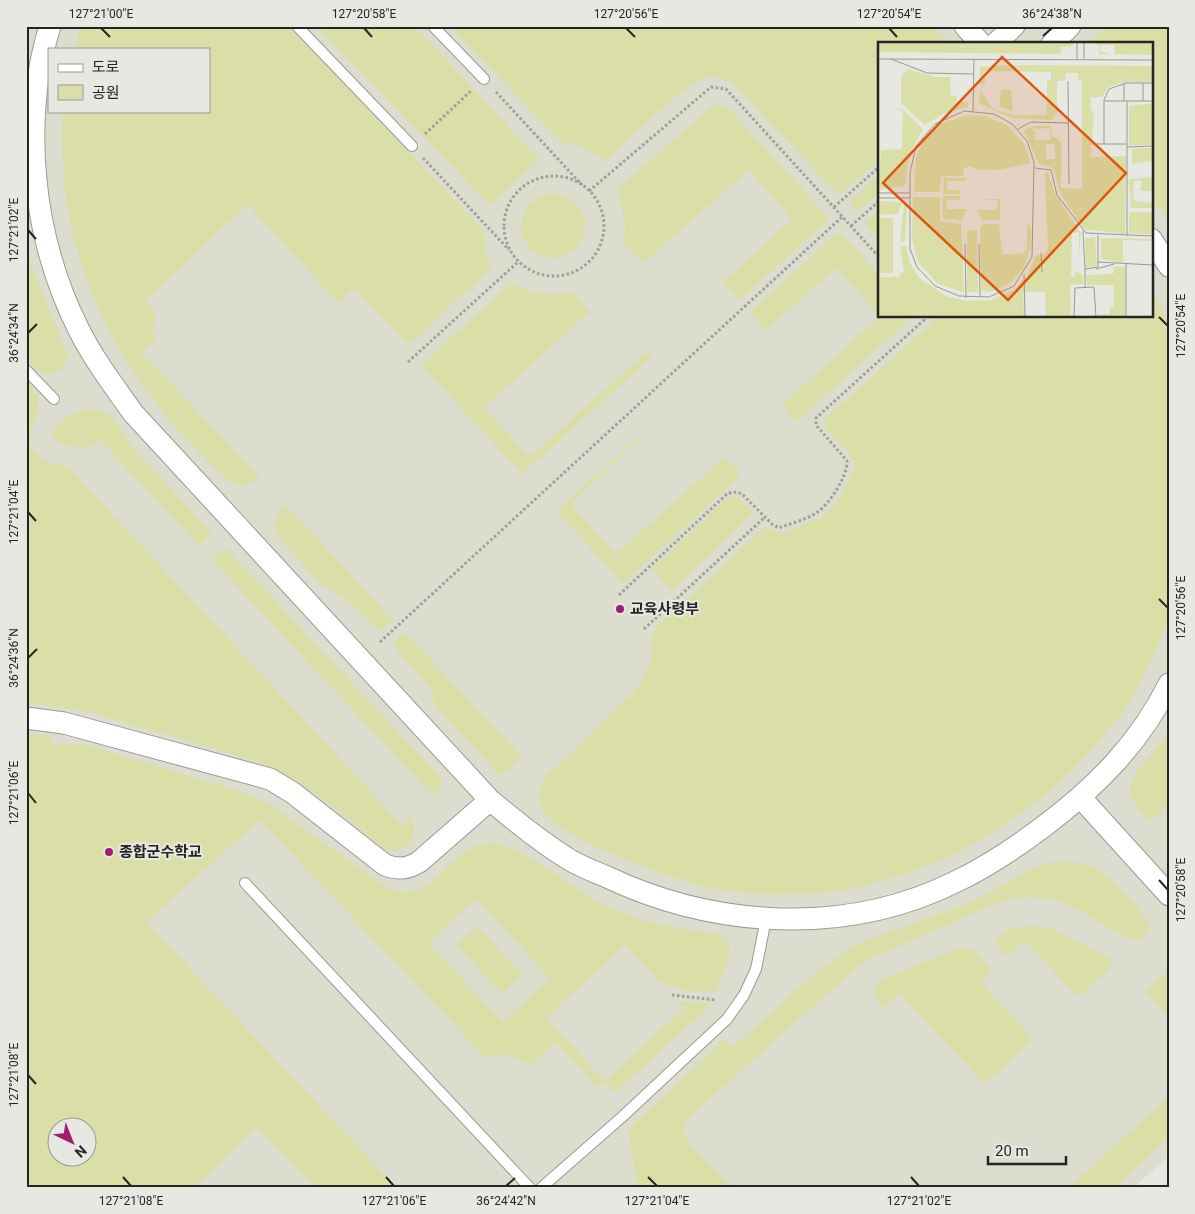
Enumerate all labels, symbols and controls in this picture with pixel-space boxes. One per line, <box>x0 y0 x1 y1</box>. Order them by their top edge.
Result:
text: 127°21'00"E <box>69 7 133 21</box>
text: 127°20'58"E <box>332 7 396 21</box>
text: 127°20'56"E <box>594 7 658 21</box>
text: 127°20'54"E <box>857 7 921 21</box>
text: 36°24'38"N <box>1022 7 1082 21</box>
inset map <box>878 42 1152 318</box>
legend <box>48 48 210 112</box>
text: 도로 <box>92 58 120 76</box>
text: 공원 <box>92 84 120 102</box>
text: 127°21'02"E <box>7 198 21 262</box>
text: 127°20'54"E <box>1174 294 1188 358</box>
text: 36°24'34"N <box>7 303 21 363</box>
text: 127°21'04"E <box>7 480 21 544</box>
text: 127°20'56"E <box>1174 576 1188 640</box>
place label: 교육사령부 <box>630 600 699 618</box>
marker: 교육사령부 <box>614 603 626 615</box>
text: 36°24'36"N <box>7 628 21 688</box>
text: 127°21'06"E <box>7 761 21 825</box>
place label: 종합군수학교 <box>119 843 202 861</box>
marker: 종합군수학교 <box>103 846 115 858</box>
text: 127°20'58"E <box>1174 858 1188 922</box>
text: 127°21'08"E <box>7 1043 21 1107</box>
north arrow <box>48 1116 98 1166</box>
scale bar <box>988 1134 1065 1166</box>
text: N <box>72 1142 90 1161</box>
text: 20 m <box>995 1142 1029 1160</box>
text: 127°21'08"E <box>99 1194 163 1208</box>
text: 127°21'06"E <box>362 1194 426 1208</box>
text: 36°24'42"N <box>476 1194 536 1208</box>
text: 127°21'04"E <box>625 1194 689 1208</box>
text: 127°21'02"E <box>887 1194 951 1208</box>

